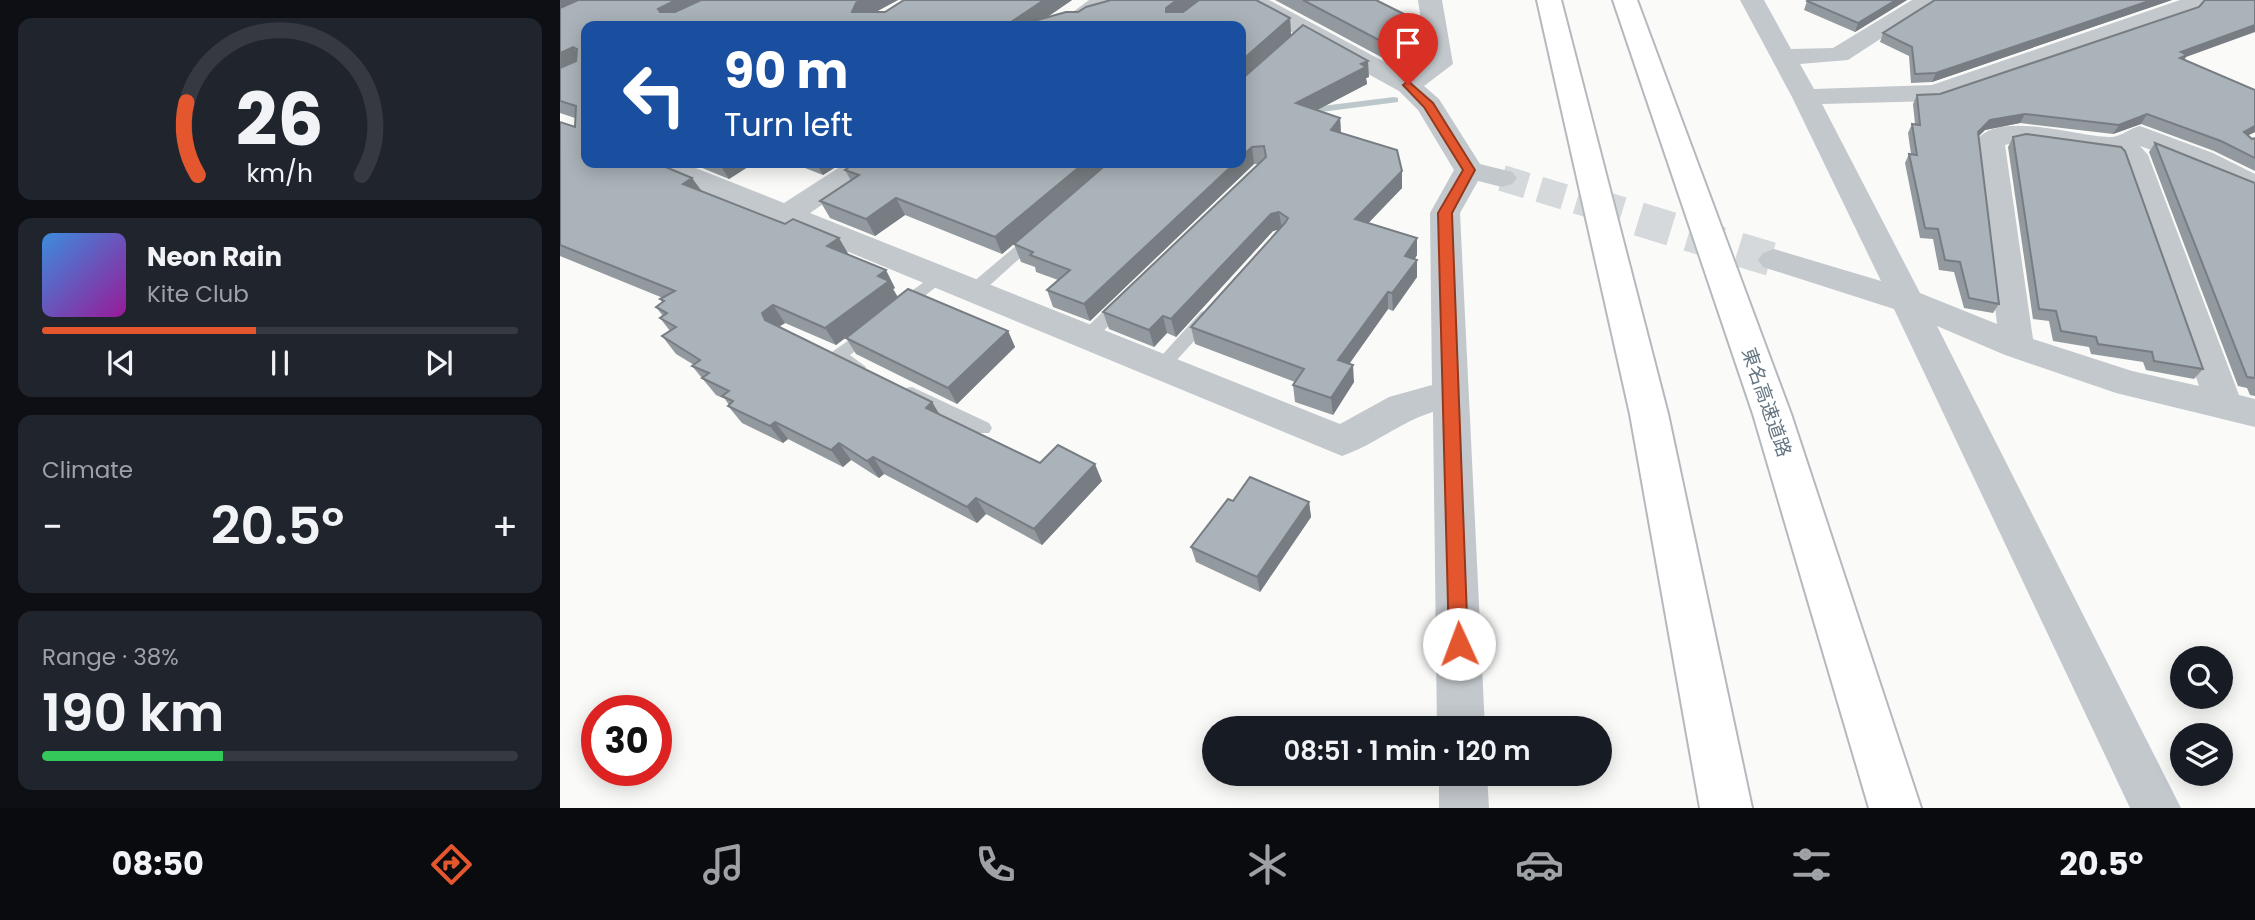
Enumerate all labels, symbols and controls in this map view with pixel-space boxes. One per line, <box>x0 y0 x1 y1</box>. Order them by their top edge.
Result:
pin <box>1378 13 1438 85</box>
icon: arrive <box>1389 24 1427 62</box>
text: 90 m <box>724 37 848 105</box>
icon: left <box>609 49 700 140</box>
text: 26 <box>236 69 324 170</box>
text: Turn left <box>724 102 853 147</box>
text: km/h <box>247 156 313 191</box>
text: Neon Rain <box>147 239 282 275</box>
text: Kite Club <box>147 278 249 310</box>
icon: previous <box>102 344 140 382</box>
icon: pause <box>261 344 299 382</box>
icon: next <box>420 344 458 382</box>
street label: 東名高速道路 <box>1735 344 1798 460</box>
text: Climate <box>42 454 133 486</box>
text: 20.5° <box>211 489 344 562</box>
text: − <box>42 500 63 553</box>
text: + <box>492 500 518 553</box>
position arrow <box>1422 607 1496 681</box>
text: Range · 38% <box>42 641 179 673</box>
map controls <box>2170 646 2233 786</box>
button: search <box>2170 646 2233 709</box>
text: 190 km <box>42 676 224 749</box>
speed limit sign: 30 <box>581 695 672 786</box>
button: layers <box>2170 723 2233 786</box>
text: 08:51 · 1 min · 120 m <box>1283 733 1531 769</box>
icon: directions <box>427 840 476 889</box>
icon: music <box>699 840 748 889</box>
icon: phone <box>971 840 1020 889</box>
icon: climate <box>1243 840 1292 889</box>
icon: car <box>1515 840 1564 889</box>
icon: filters <box>1787 840 1836 889</box>
text: 08:50 <box>112 841 204 886</box>
text: 20.5° <box>2060 841 2143 886</box>

